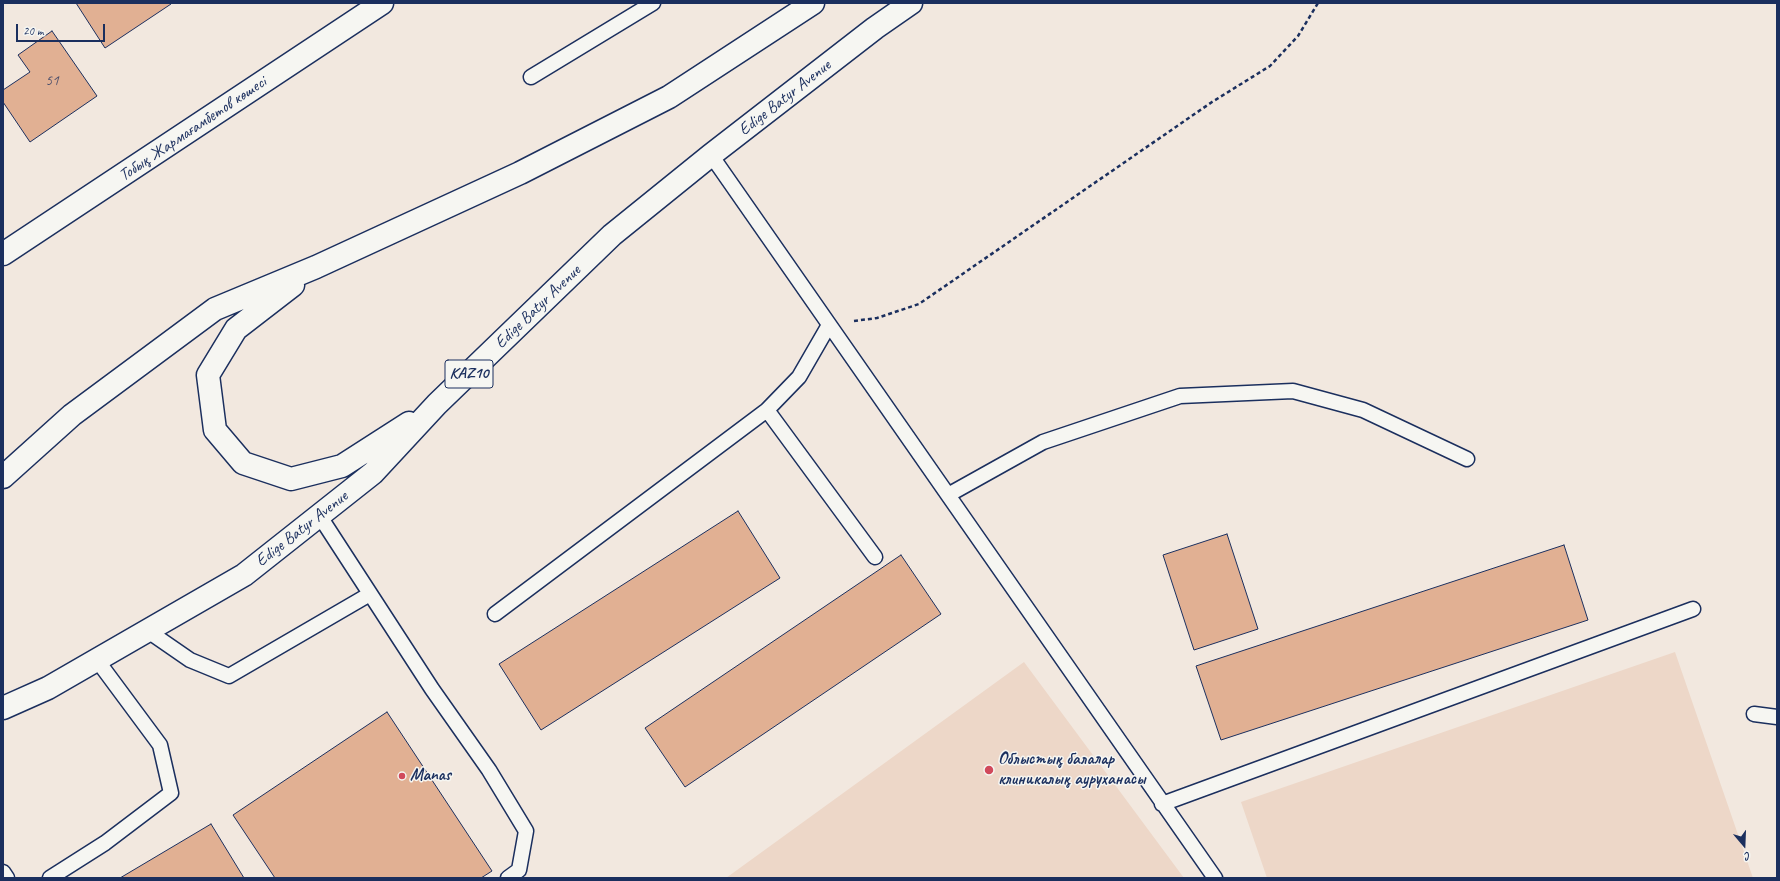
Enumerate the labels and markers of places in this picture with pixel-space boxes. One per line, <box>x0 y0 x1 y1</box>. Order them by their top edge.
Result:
place label: Облыстық балалар клиникалық ауруханасы <box>998 750 1145 790</box>
marker: Облыстық балалар клиникалық ауруханасы <box>983 764 995 776</box>
place label: Manas <box>410 766 451 786</box>
marker: Manas <box>397 771 407 781</box>

